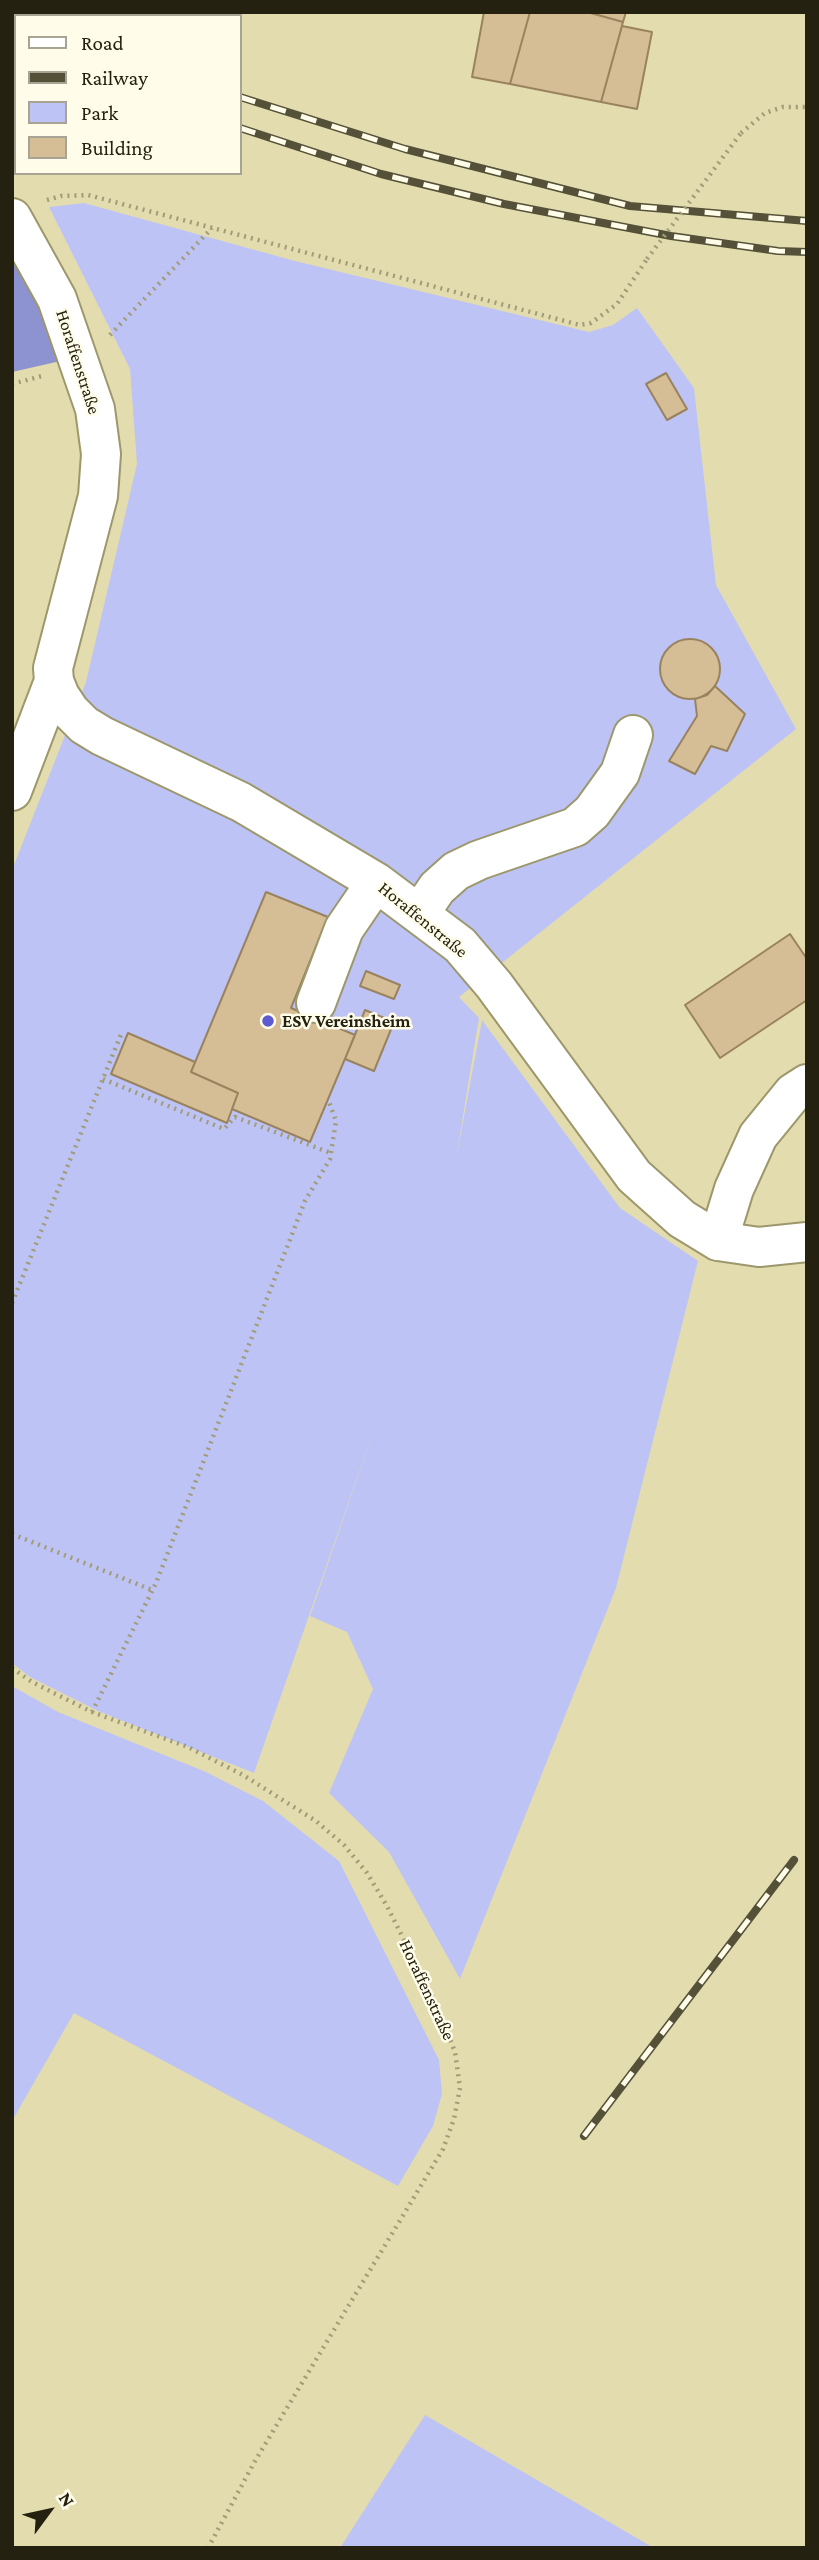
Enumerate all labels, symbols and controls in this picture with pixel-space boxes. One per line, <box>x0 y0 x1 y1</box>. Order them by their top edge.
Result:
legend <box>14 14 242 175</box>
text: Road <box>81 31 124 55</box>
text: Railway <box>81 66 148 90</box>
text: Park <box>81 101 118 125</box>
text: Building <box>81 136 153 160</box>
street label: Horaffenstraße <box>51 307 105 417</box>
street label: Horaffenstraße <box>374 877 472 963</box>
place label: ESV Vereinsheim <box>282 1010 410 1032</box>
marker: ESV Vereinsheim <box>260 1013 276 1029</box>
street label: Horaffenstraße <box>394 1936 460 2044</box>
north arrow <box>14 2476 84 2546</box>
text: N <box>55 2488 79 2510</box>

